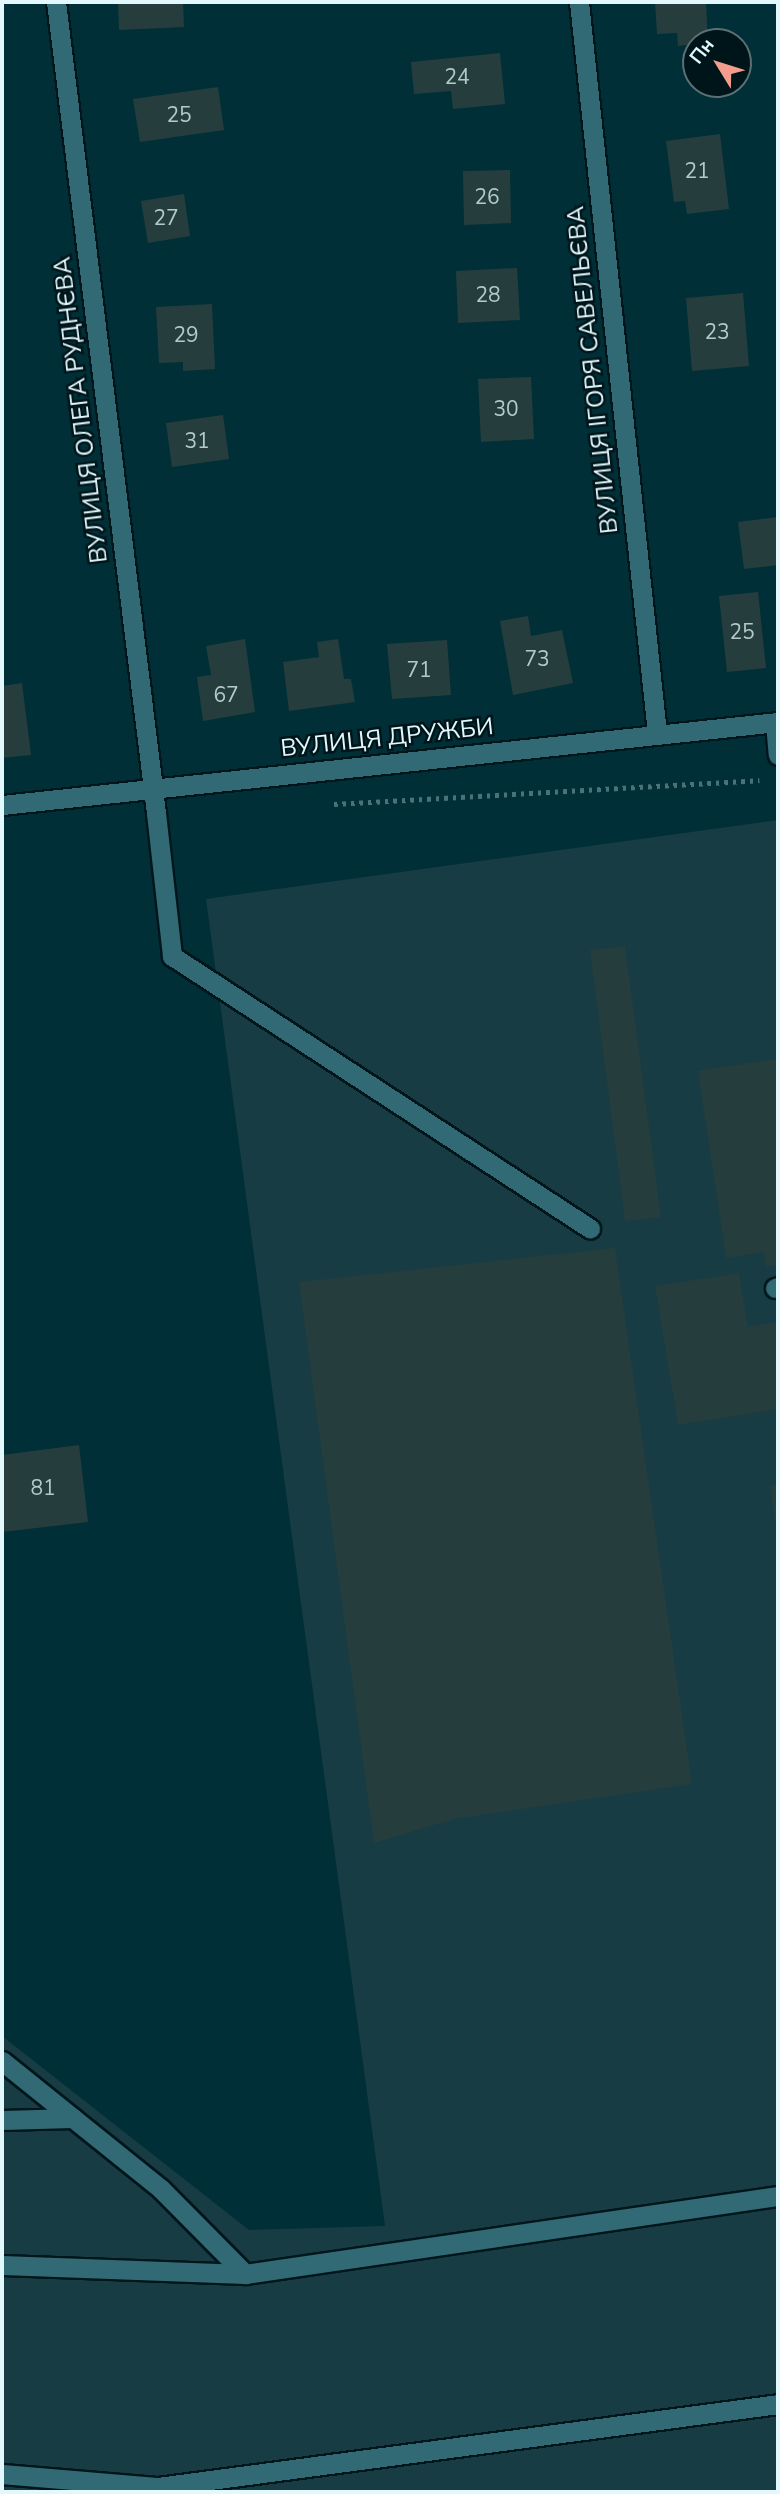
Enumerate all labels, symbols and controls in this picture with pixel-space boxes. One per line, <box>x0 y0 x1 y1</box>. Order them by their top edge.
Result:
north arrow <box>682 28 752 98</box>
text: Пн <box>684 33 720 70</box>
house number: 24 <box>444 64 470 90</box>
house number: 25 <box>166 102 192 128</box>
house number: 21 <box>684 158 710 184</box>
house number: 26 <box>474 184 500 210</box>
house number: 27 <box>153 205 179 231</box>
street label: ВУЛИЦЯ ІГОРЯ САВЕЛЬЄВА <box>561 205 625 535</box>
street label: ВУЛИЦЯ ОЛЕГА РУДНЄВА <box>48 255 114 565</box>
house number: 28 <box>475 282 501 308</box>
house number: 23 <box>704 319 730 345</box>
house number: 29 <box>173 322 199 348</box>
house number: 30 <box>493 396 519 422</box>
house number: 31 <box>184 428 210 454</box>
house number: 25 <box>729 619 755 645</box>
house number: 73 <box>524 646 550 672</box>
house number: 71 <box>406 657 432 683</box>
house number: 67 <box>213 682 239 708</box>
street label: ВУЛИЦЯ ДРУЖБИ <box>279 713 495 763</box>
house number: 81 <box>30 1475 56 1501</box>

